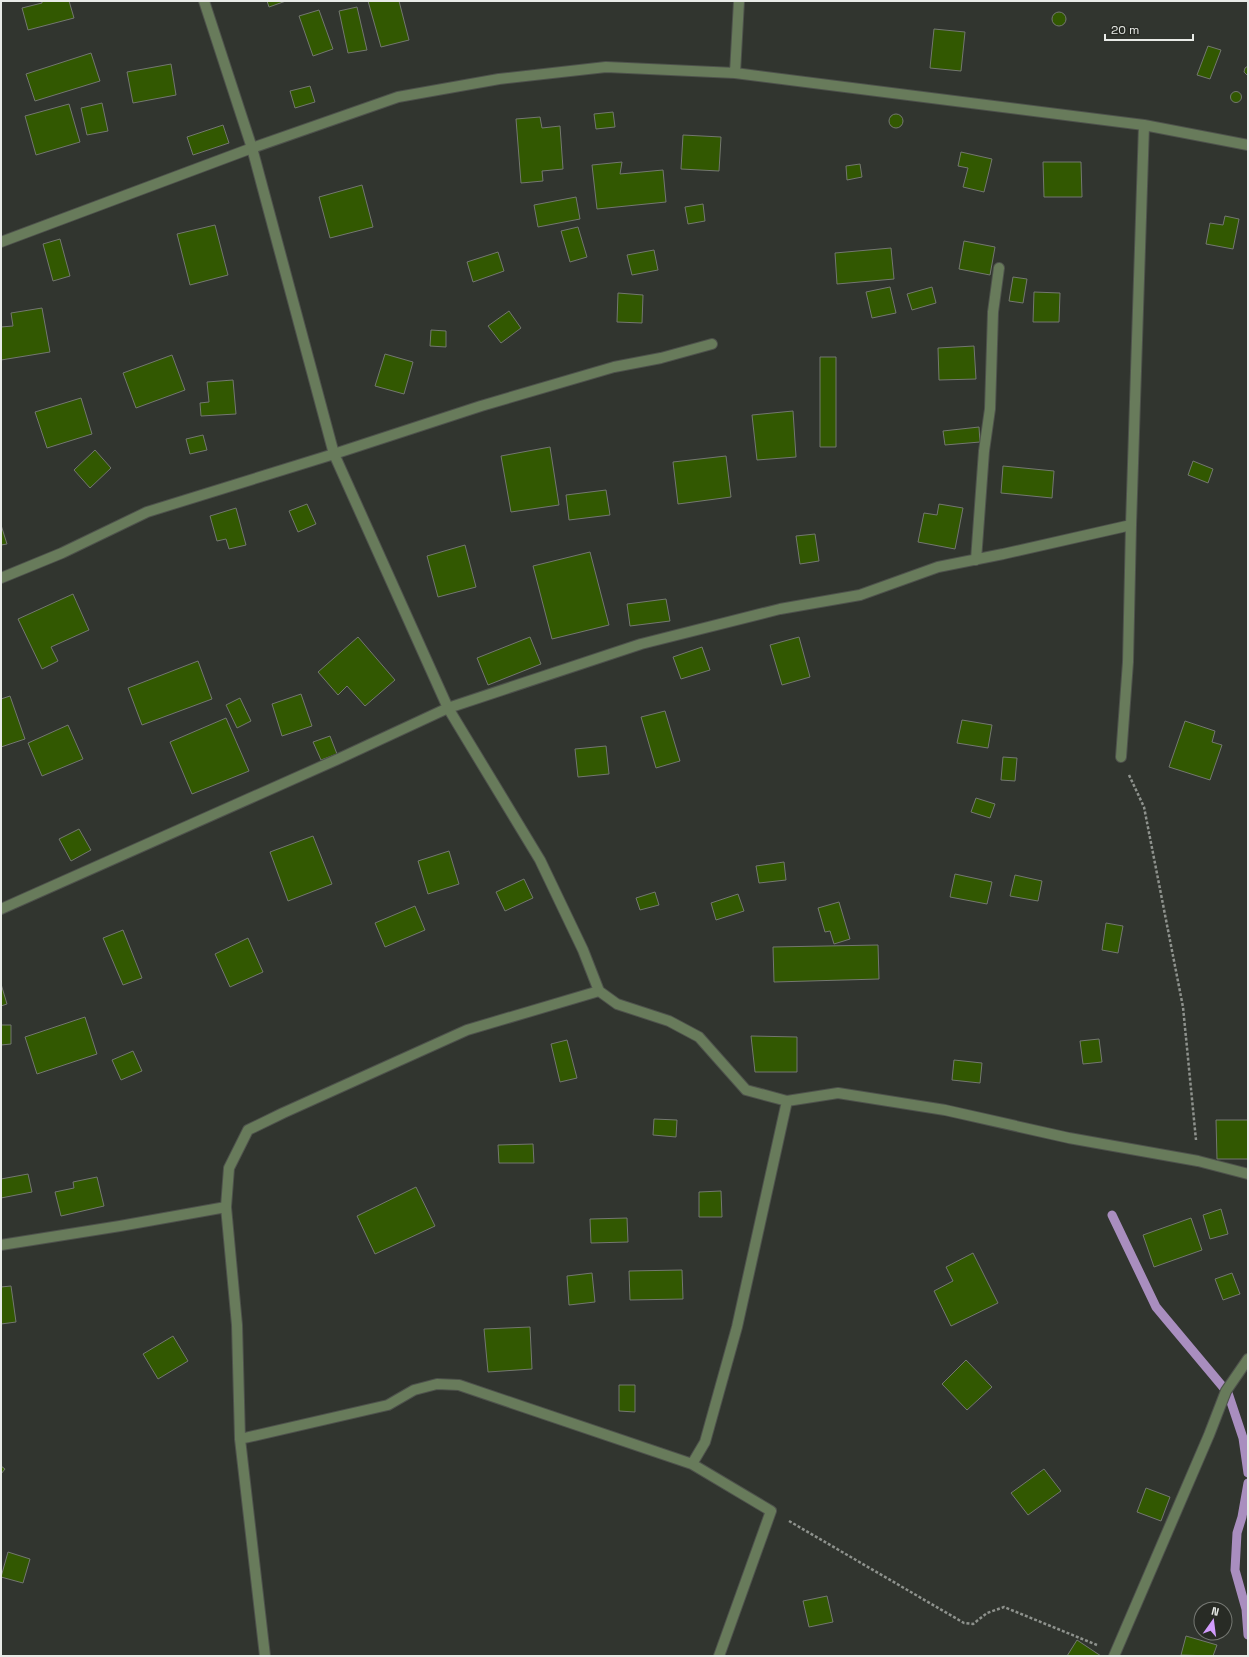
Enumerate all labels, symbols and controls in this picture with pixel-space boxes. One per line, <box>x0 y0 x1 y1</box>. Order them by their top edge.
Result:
scale bar <box>1105 16 1193 42</box>
text: 20 m <box>1111 22 1139 38</box>
north arrow <box>1193 1601 1233 1641</box>
text: N <box>1210 1604 1221 1619</box>

